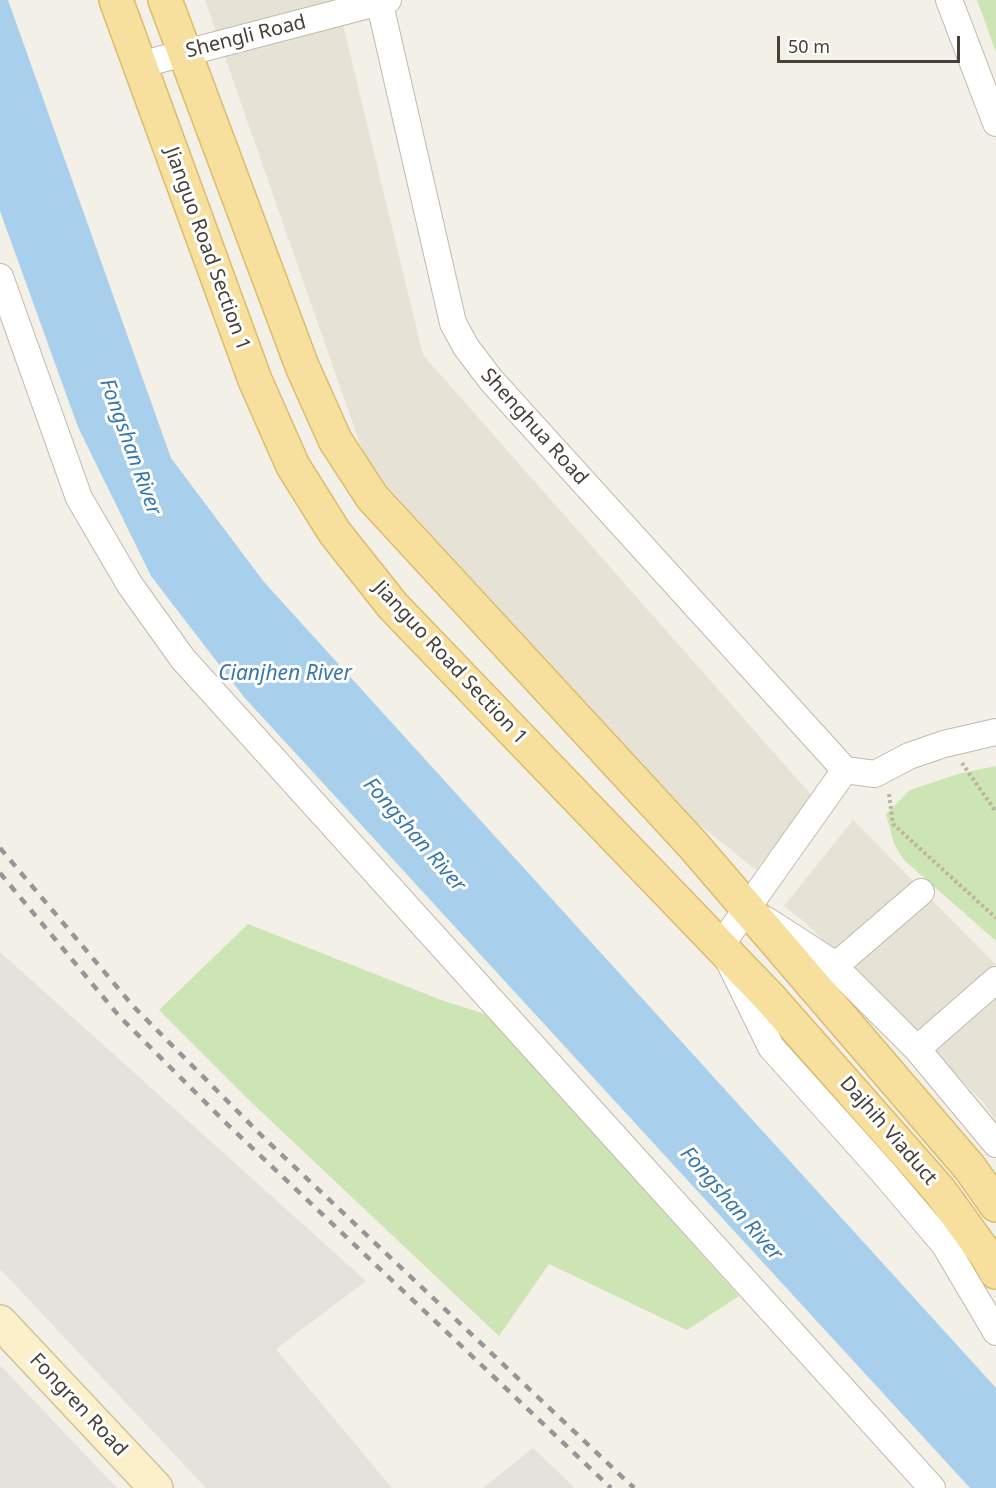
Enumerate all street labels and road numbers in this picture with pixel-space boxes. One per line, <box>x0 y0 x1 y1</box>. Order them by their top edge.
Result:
street label: Shengli Road <box>183 10 309 64</box>
street label: Jianguo Road Section 1 <box>159 144 255 354</box>
street label: Shenghua Road <box>475 364 593 490</box>
street label: Jianguo Road Section 1 <box>368 576 532 750</box>
street label: Dajhih Viaduct <box>834 1072 942 1190</box>
street label: Fongren Road <box>24 1349 132 1461</box>

